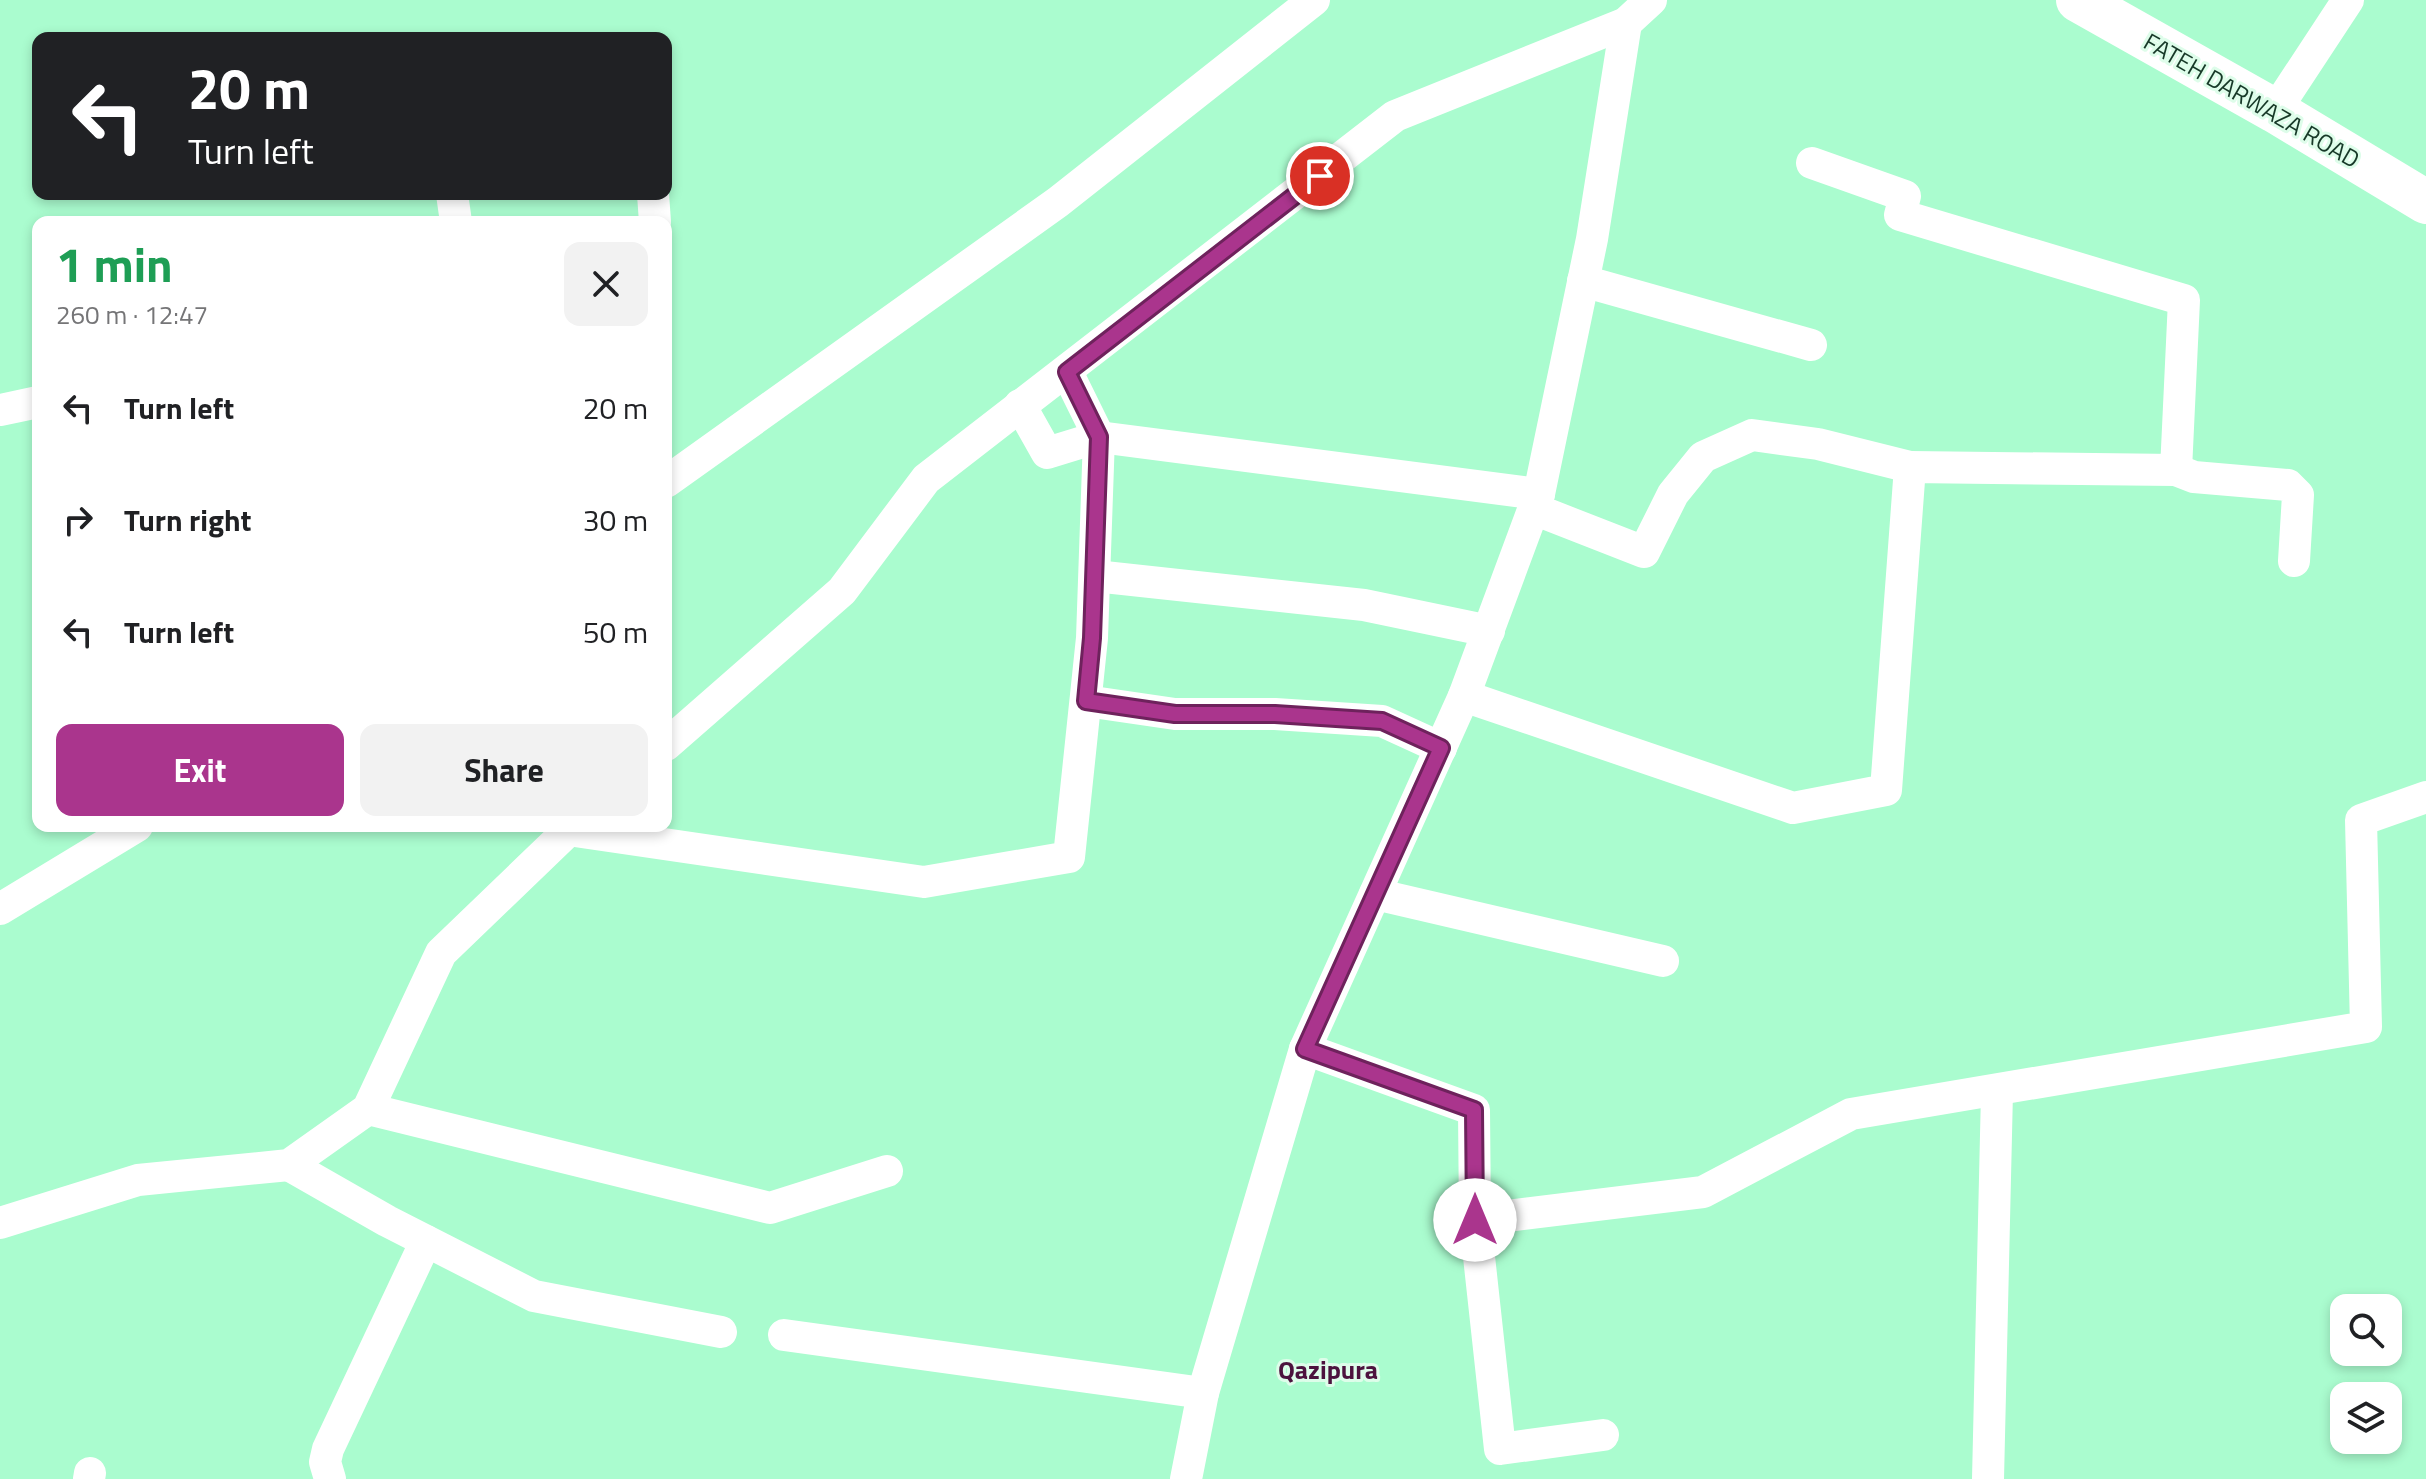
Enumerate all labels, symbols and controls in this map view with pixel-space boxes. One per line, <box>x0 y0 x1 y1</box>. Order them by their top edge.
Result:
street label: FATEH DARWAZA ROAD <box>2137 23 2367 177</box>
text: 20 m <box>188 46 310 131</box>
icon: left <box>56 64 160 168</box>
text: Turn left <box>188 123 314 178</box>
pin <box>1286 142 1354 210</box>
icon: arrive <box>1298 154 1342 198</box>
text: 1 min <box>56 228 173 301</box>
button: close <box>564 242 648 326</box>
text: 260 m · 12:47 <box>56 295 208 334</box>
text: Turn left <box>124 385 234 431</box>
text: 20 m <box>583 385 648 431</box>
icon: left <box>56 386 100 430</box>
text: Turn right <box>124 497 252 543</box>
text: 30 m <box>583 497 648 543</box>
icon: right <box>56 498 100 542</box>
text: Turn left <box>124 609 234 655</box>
text: 50 m <box>583 609 648 655</box>
icon: left <box>56 610 100 654</box>
button: Exit <box>56 724 344 816</box>
button: Share <box>360 724 648 816</box>
position arrow <box>1433 1178 1517 1262</box>
map controls <box>2330 1294 2402 1454</box>
button: search <box>2330 1294 2402 1366</box>
district label: Qazipura <box>1278 1350 1378 1389</box>
button: layers <box>2330 1382 2402 1454</box>

